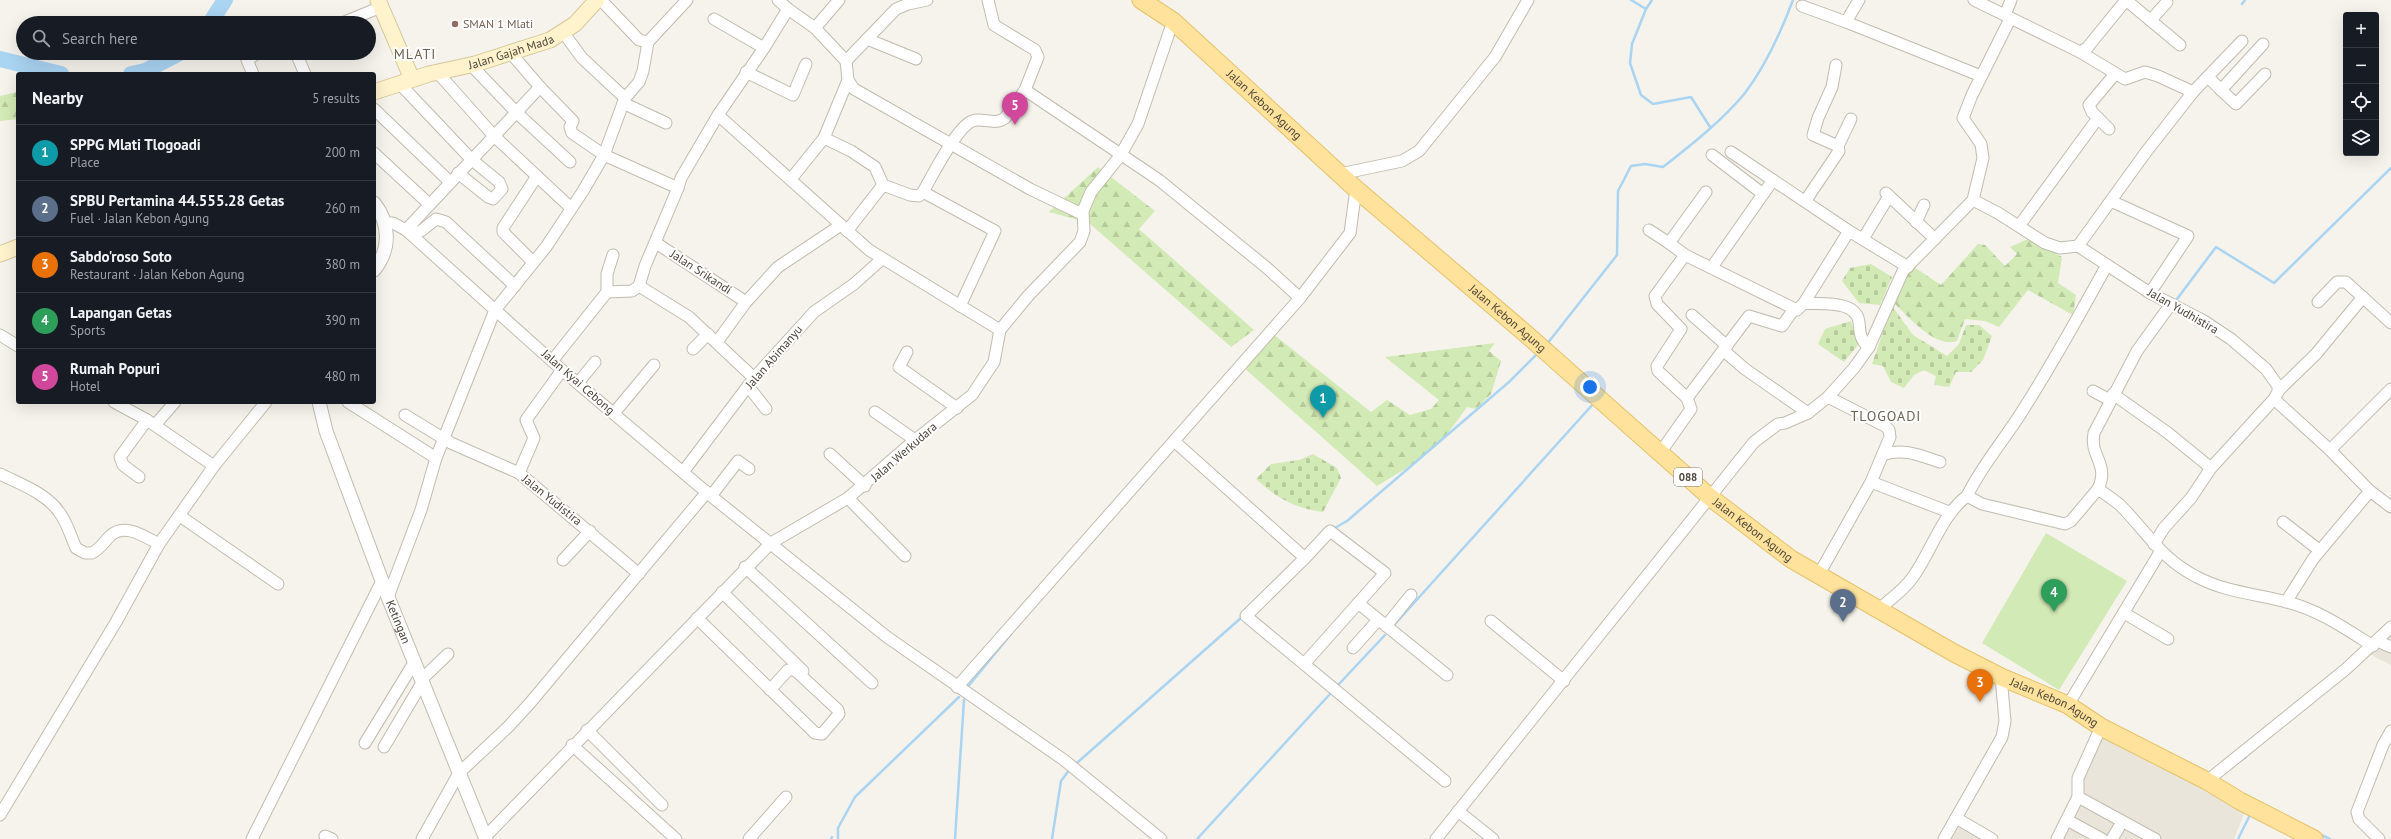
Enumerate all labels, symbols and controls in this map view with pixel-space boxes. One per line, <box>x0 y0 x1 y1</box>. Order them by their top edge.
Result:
map controls <box>2343 12 2379 156</box>
button: + <box>2343 12 2379 48</box>
search box <box>16 16 376 60</box>
place label: SMAN 1 Mlati <box>463 16 533 31</box>
marker: SMAN 1 Mlati <box>450 19 460 29</box>
icon: search <box>30 27 52 49</box>
text: Search here <box>62 29 138 48</box>
street label: Jalan Gajah Mada <box>466 31 557 72</box>
district label: MLATI <box>394 45 436 63</box>
button: − <box>2343 48 2379 84</box>
street label: Jalan Kebon Agung <box>1223 65 1305 143</box>
button: locate <box>2343 84 2379 120</box>
text: Nearby <box>32 87 83 109</box>
text: 5 results <box>312 90 360 107</box>
pin: 5 <box>1002 92 1028 125</box>
button: layers <box>2343 120 2379 156</box>
text: SPPG Mlati Tlogoadi <box>70 135 201 154</box>
text: 1 <box>41 144 49 161</box>
text: 200 m <box>325 144 360 161</box>
text: Place <box>70 154 100 171</box>
text: SPBU Pertamina 44.555.28 Getas <box>70 191 284 210</box>
text: 2 <box>41 200 49 217</box>
text: 260 m <box>325 200 360 217</box>
text: Fuel · Jalan Kebon Agung <box>70 210 209 227</box>
street label: Jalan Srikandi <box>667 246 735 297</box>
text: Sabdo'roso Soto <box>70 247 172 266</box>
text: 3 <box>41 256 49 273</box>
text: 380 m <box>325 256 360 273</box>
text: Restaurant · Jalan Kebon Agung <box>70 266 245 283</box>
street label: Jalan Kebon Agung <box>1466 280 1549 355</box>
street label: Jalan Yudhistira <box>2144 284 2221 337</box>
text: Lapangan Getas <box>70 303 172 322</box>
text: 4 <box>41 312 49 329</box>
text: 390 m <box>325 312 360 329</box>
text: Sports <box>70 322 106 339</box>
street label: Jalan Abimanyu <box>741 322 805 392</box>
street label: Jalan Kyai Cebong <box>538 345 618 417</box>
text: Rumah Popuri <box>70 359 160 378</box>
text: 5 <box>41 368 49 385</box>
text: 480 m <box>325 368 360 385</box>
your location <box>1580 377 1600 397</box>
text: Hotel <box>70 378 100 395</box>
pin: 1 <box>1310 385 1336 418</box>
district label: TLOGOADI <box>1851 407 1921 425</box>
street label: Jalan Werkudara <box>867 419 940 485</box>
road number: 088 <box>1674 468 1702 486</box>
street label: Jalan Yudistira <box>519 470 585 528</box>
street label: Jalan Kebon Agung <box>1709 494 1796 565</box>
pin: 4 <box>2041 579 2067 612</box>
pin: 2 <box>1830 589 1856 622</box>
street label: Ketingan <box>383 598 414 646</box>
pin: 3 <box>1967 669 1993 702</box>
street label: Jalan Kebon Agung <box>2007 673 2101 730</box>

